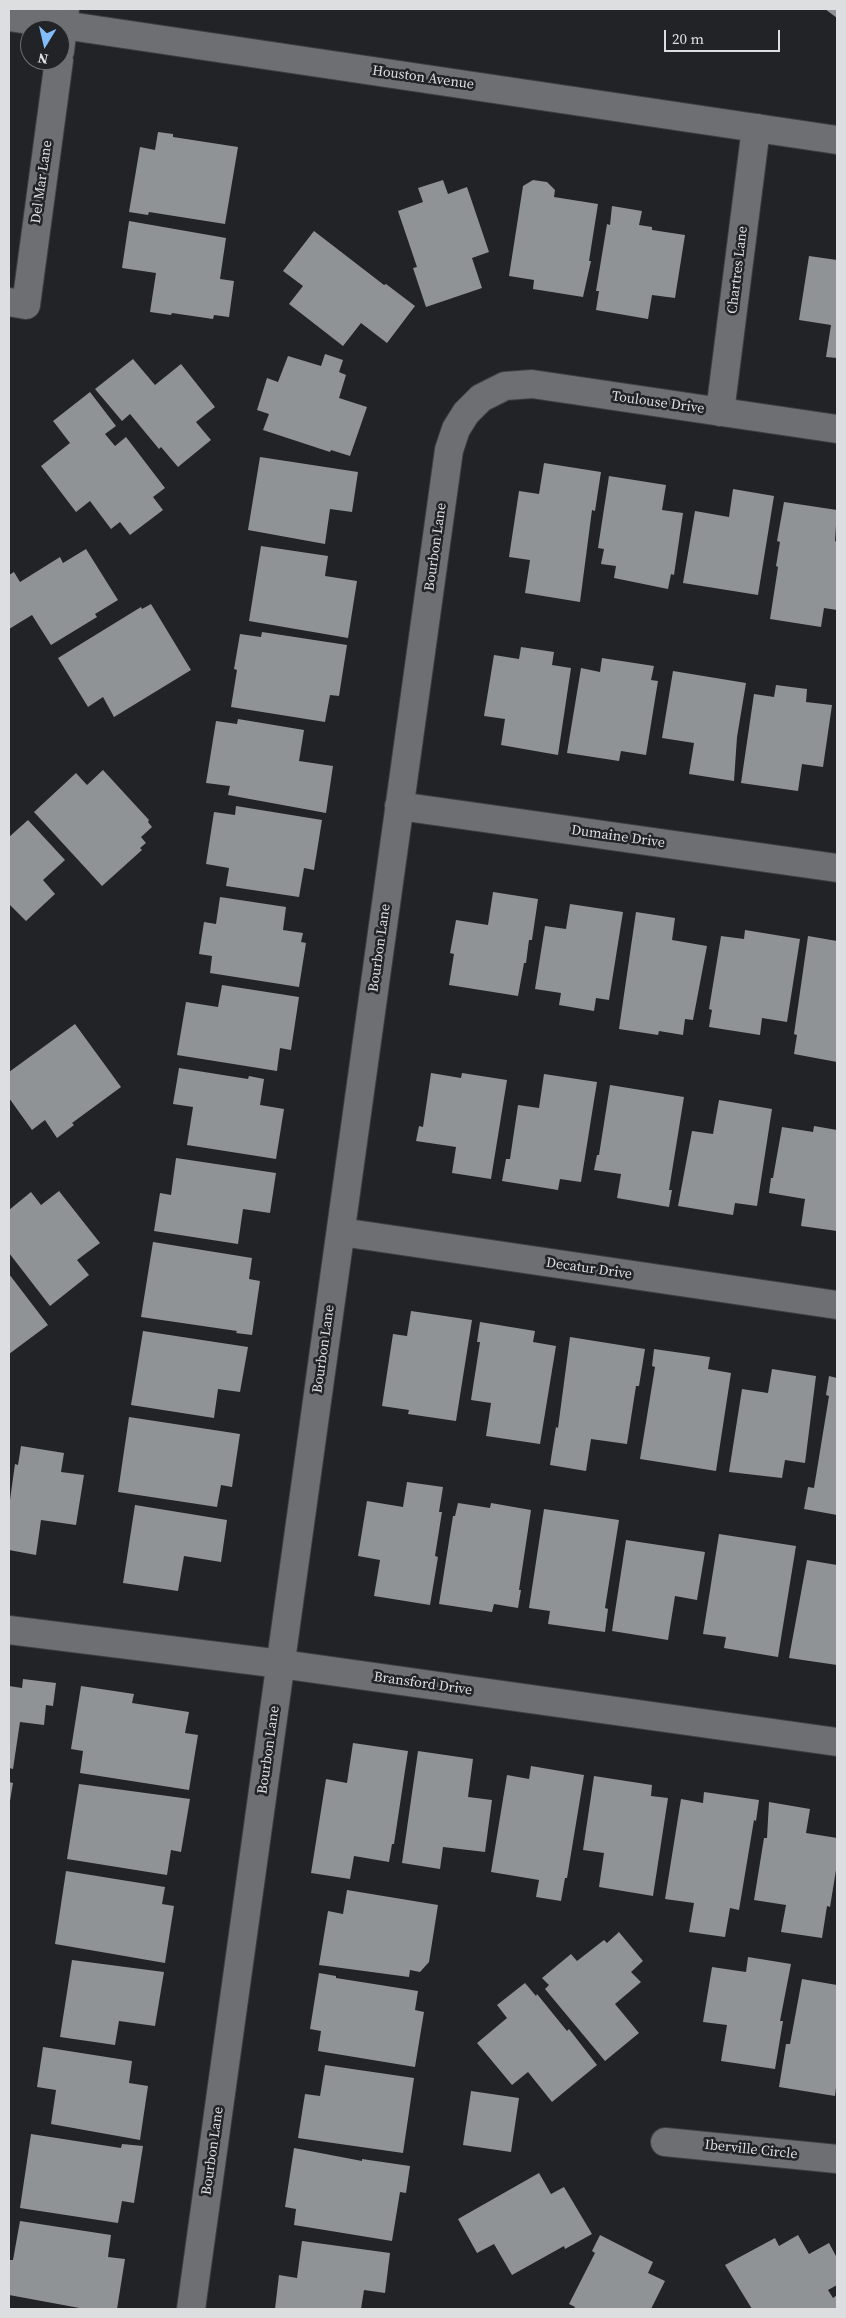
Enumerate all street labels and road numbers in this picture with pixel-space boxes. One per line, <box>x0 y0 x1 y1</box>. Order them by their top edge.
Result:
street label: Houston Avenue <box>371 63 475 93</box>
street label: Del Mar Lane <box>28 139 56 225</box>
street label: Chartres Lane <box>724 225 752 315</box>
street label: Toulouse Drive <box>611 388 705 418</box>
street label: Bourbon Lane <box>422 502 450 592</box>
street label: Dumaine Drive <box>570 822 666 852</box>
street label: Bourbon Lane <box>366 903 394 993</box>
street label: Decatur Drive <box>545 1255 633 1283</box>
street label: Bourbon Lane <box>310 1304 338 1394</box>
street label: Bransford Drive <box>373 1669 473 1699</box>
street label: Bourbon Lane <box>255 1705 283 1795</box>
street label: Bourbon Lane <box>199 2106 227 2196</box>
street label: Iberville Circle <box>704 2137 798 2163</box>

